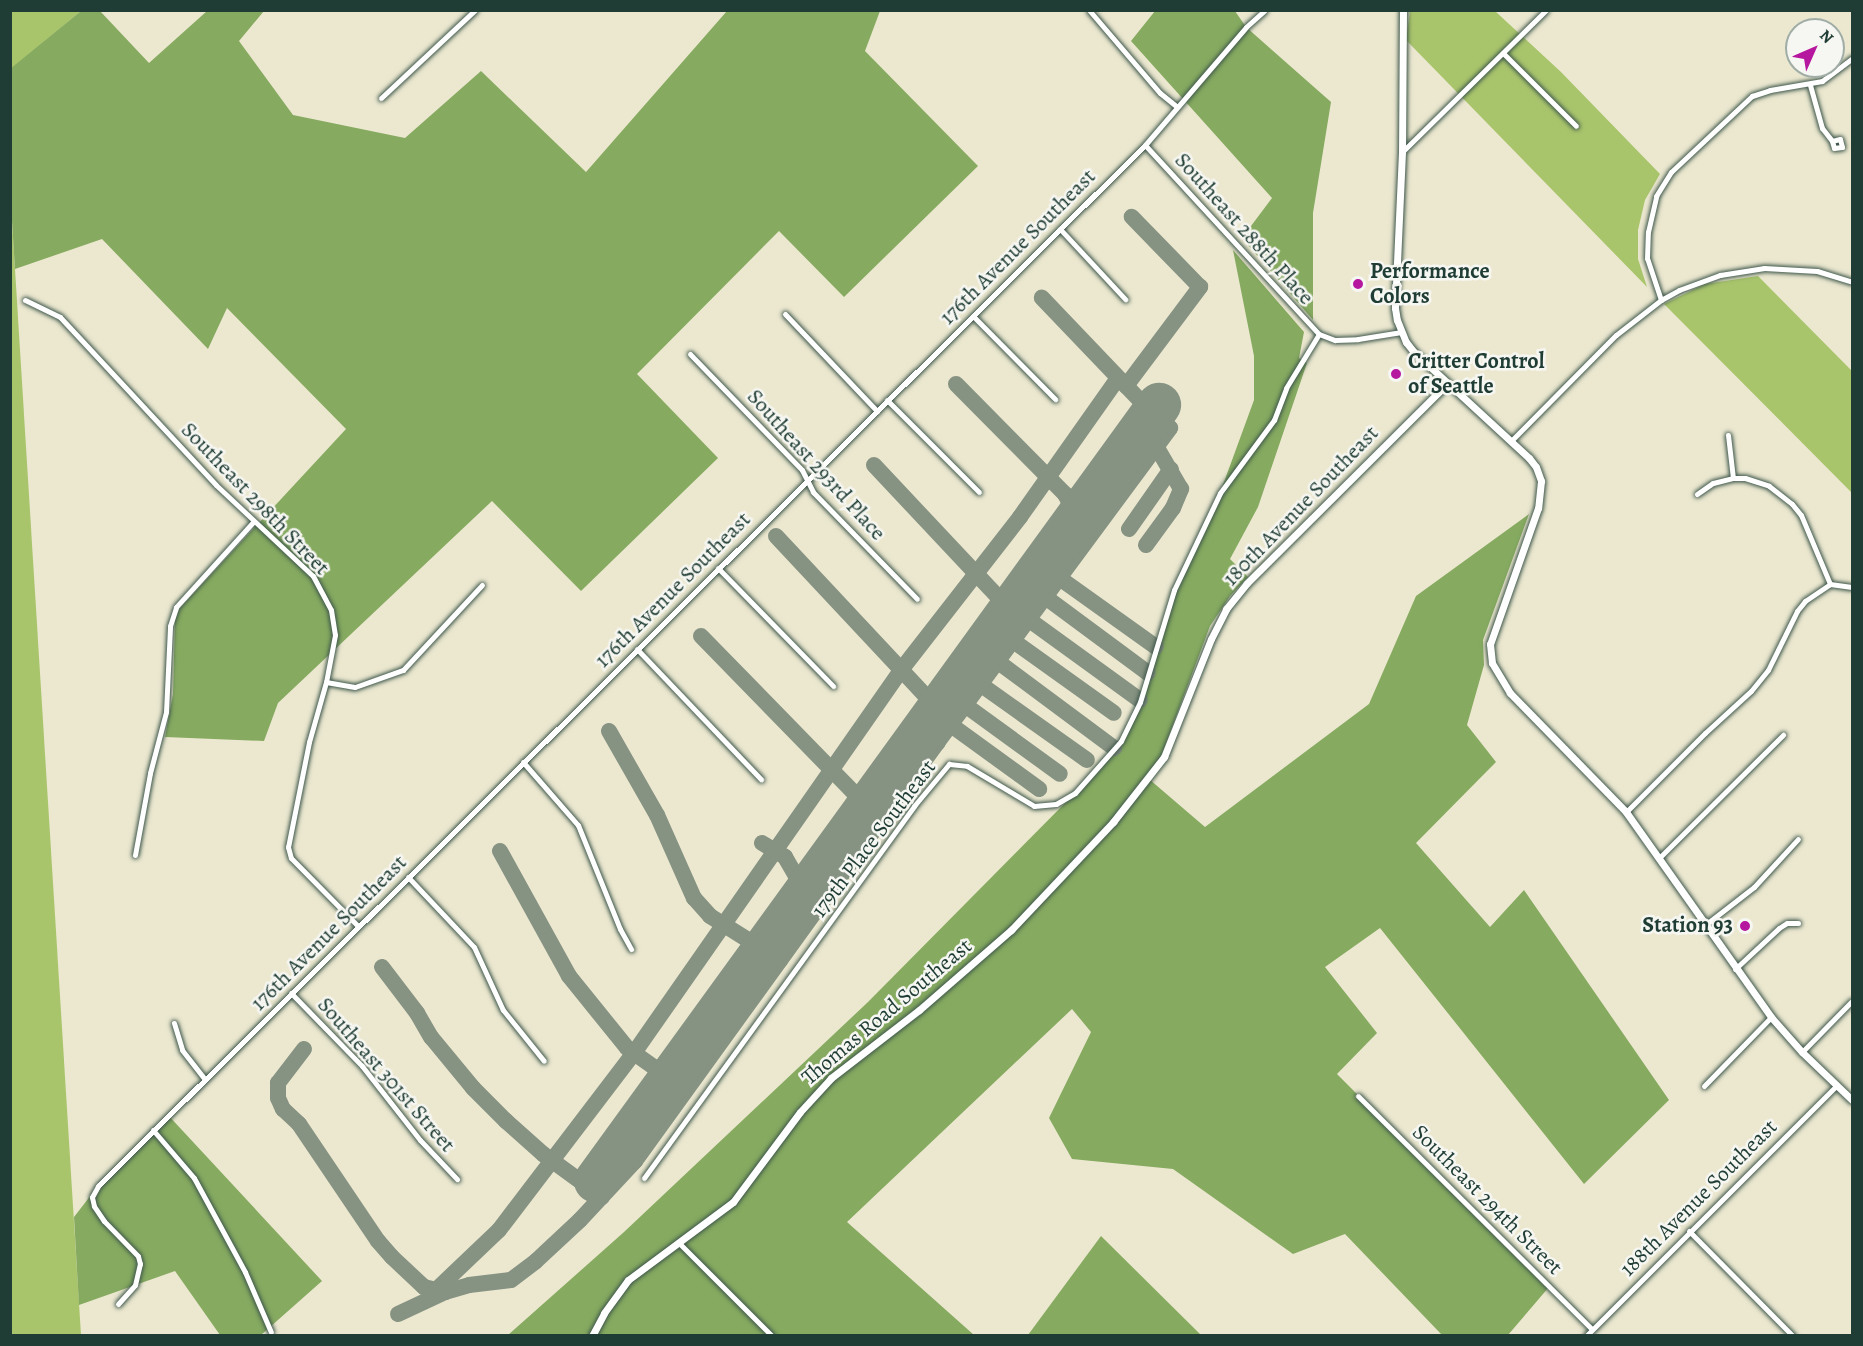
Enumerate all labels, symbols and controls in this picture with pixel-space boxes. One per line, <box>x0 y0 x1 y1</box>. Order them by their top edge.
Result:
north arrow <box>1785 18 1845 78</box>
text: N <box>1814 25 1838 49</box>
street label: Southeast 288th Place <box>1169 148 1319 310</box>
street label: 176th Avenue Southeast <box>935 164 1101 330</box>
place label: Performance Colors <box>1370 258 1490 310</box>
marker: Performance Colors <box>1351 277 1365 291</box>
place label: Critter Control of Seattle <box>1408 348 1545 400</box>
marker: Critter Control of Seattle <box>1389 367 1403 381</box>
street label: Southeast 293rd Place <box>741 384 891 546</box>
street label: Southeast 298th Street <box>175 417 335 581</box>
street label: 180th Avenue Southeast <box>1218 420 1384 592</box>
street label: 176th Avenue Southeast <box>590 507 756 673</box>
street label: 179th Place Southeast <box>806 755 942 923</box>
street label: 176th Avenue Southeast <box>246 850 412 1016</box>
place label: Station 93 <box>1642 913 1733 939</box>
marker: Station 93 <box>1738 919 1752 933</box>
street label: Thomas Road Southeast <box>797 933 977 1091</box>
street label: Southeast 301st Street <box>312 992 460 1158</box>
street label: 188th Avenue Southeast <box>1615 1114 1783 1282</box>
street label: Southeast 294th Street <box>1406 1119 1568 1281</box>

